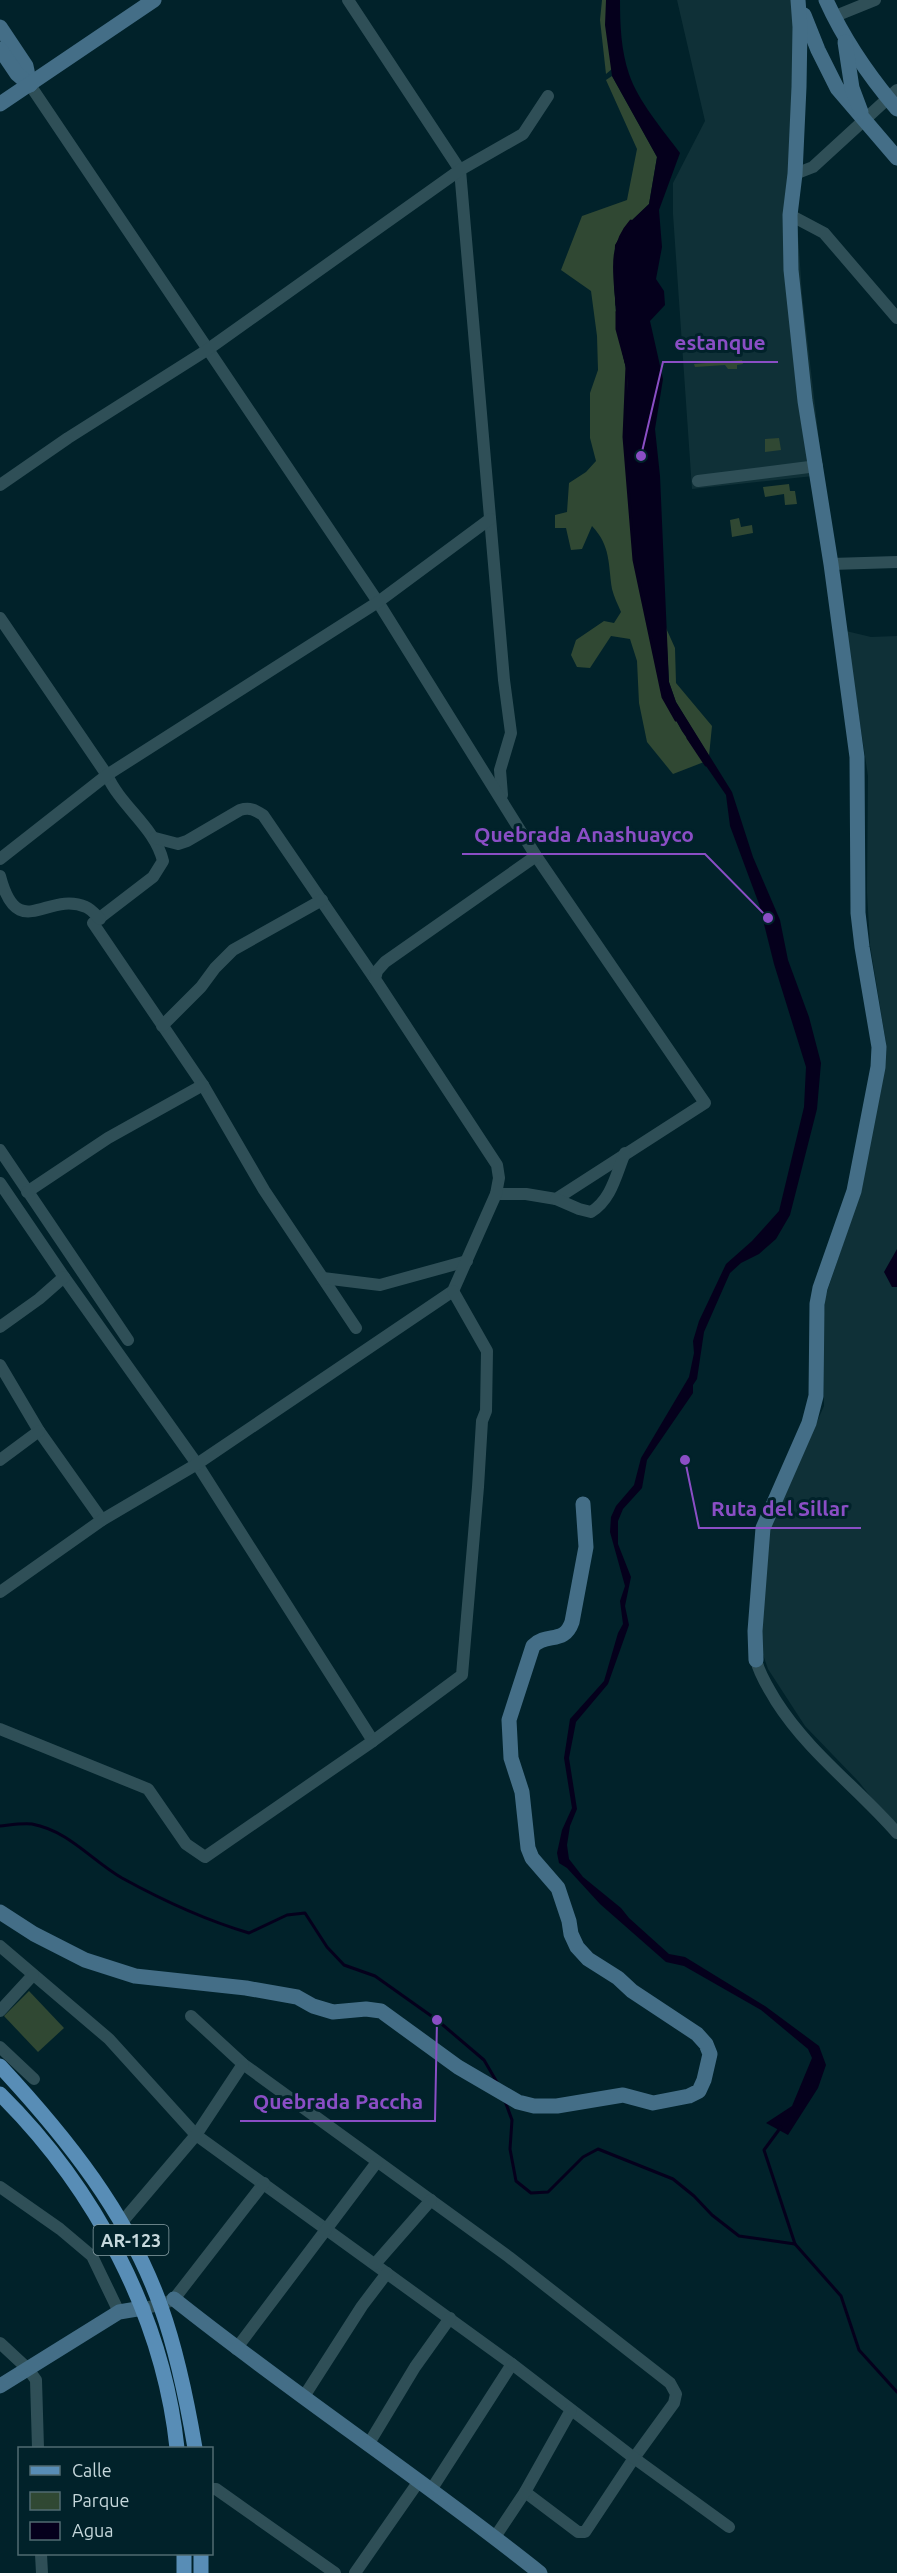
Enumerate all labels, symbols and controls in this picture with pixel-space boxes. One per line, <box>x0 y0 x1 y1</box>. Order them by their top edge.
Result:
callout: estanque <box>663 323 778 362</box>
text: estanque <box>674 330 766 354</box>
callout: Quebrada Anashuayco <box>462 815 705 854</box>
text: Quebrada Anashuayco <box>474 822 694 846</box>
callout: Ruta del Sillar <box>699 1489 861 1528</box>
text: Ruta del Sillar <box>711 1496 849 1520</box>
callout: Quebrada Paccha <box>240 2082 435 2121</box>
text: Quebrada Paccha <box>253 2089 423 2113</box>
road number: AR-123 <box>94 2225 168 2255</box>
legend <box>18 2447 213 2555</box>
text: Calle <box>72 2460 112 2480</box>
text: Parque <box>72 2490 129 2510</box>
text: Agua <box>72 2520 114 2540</box>

